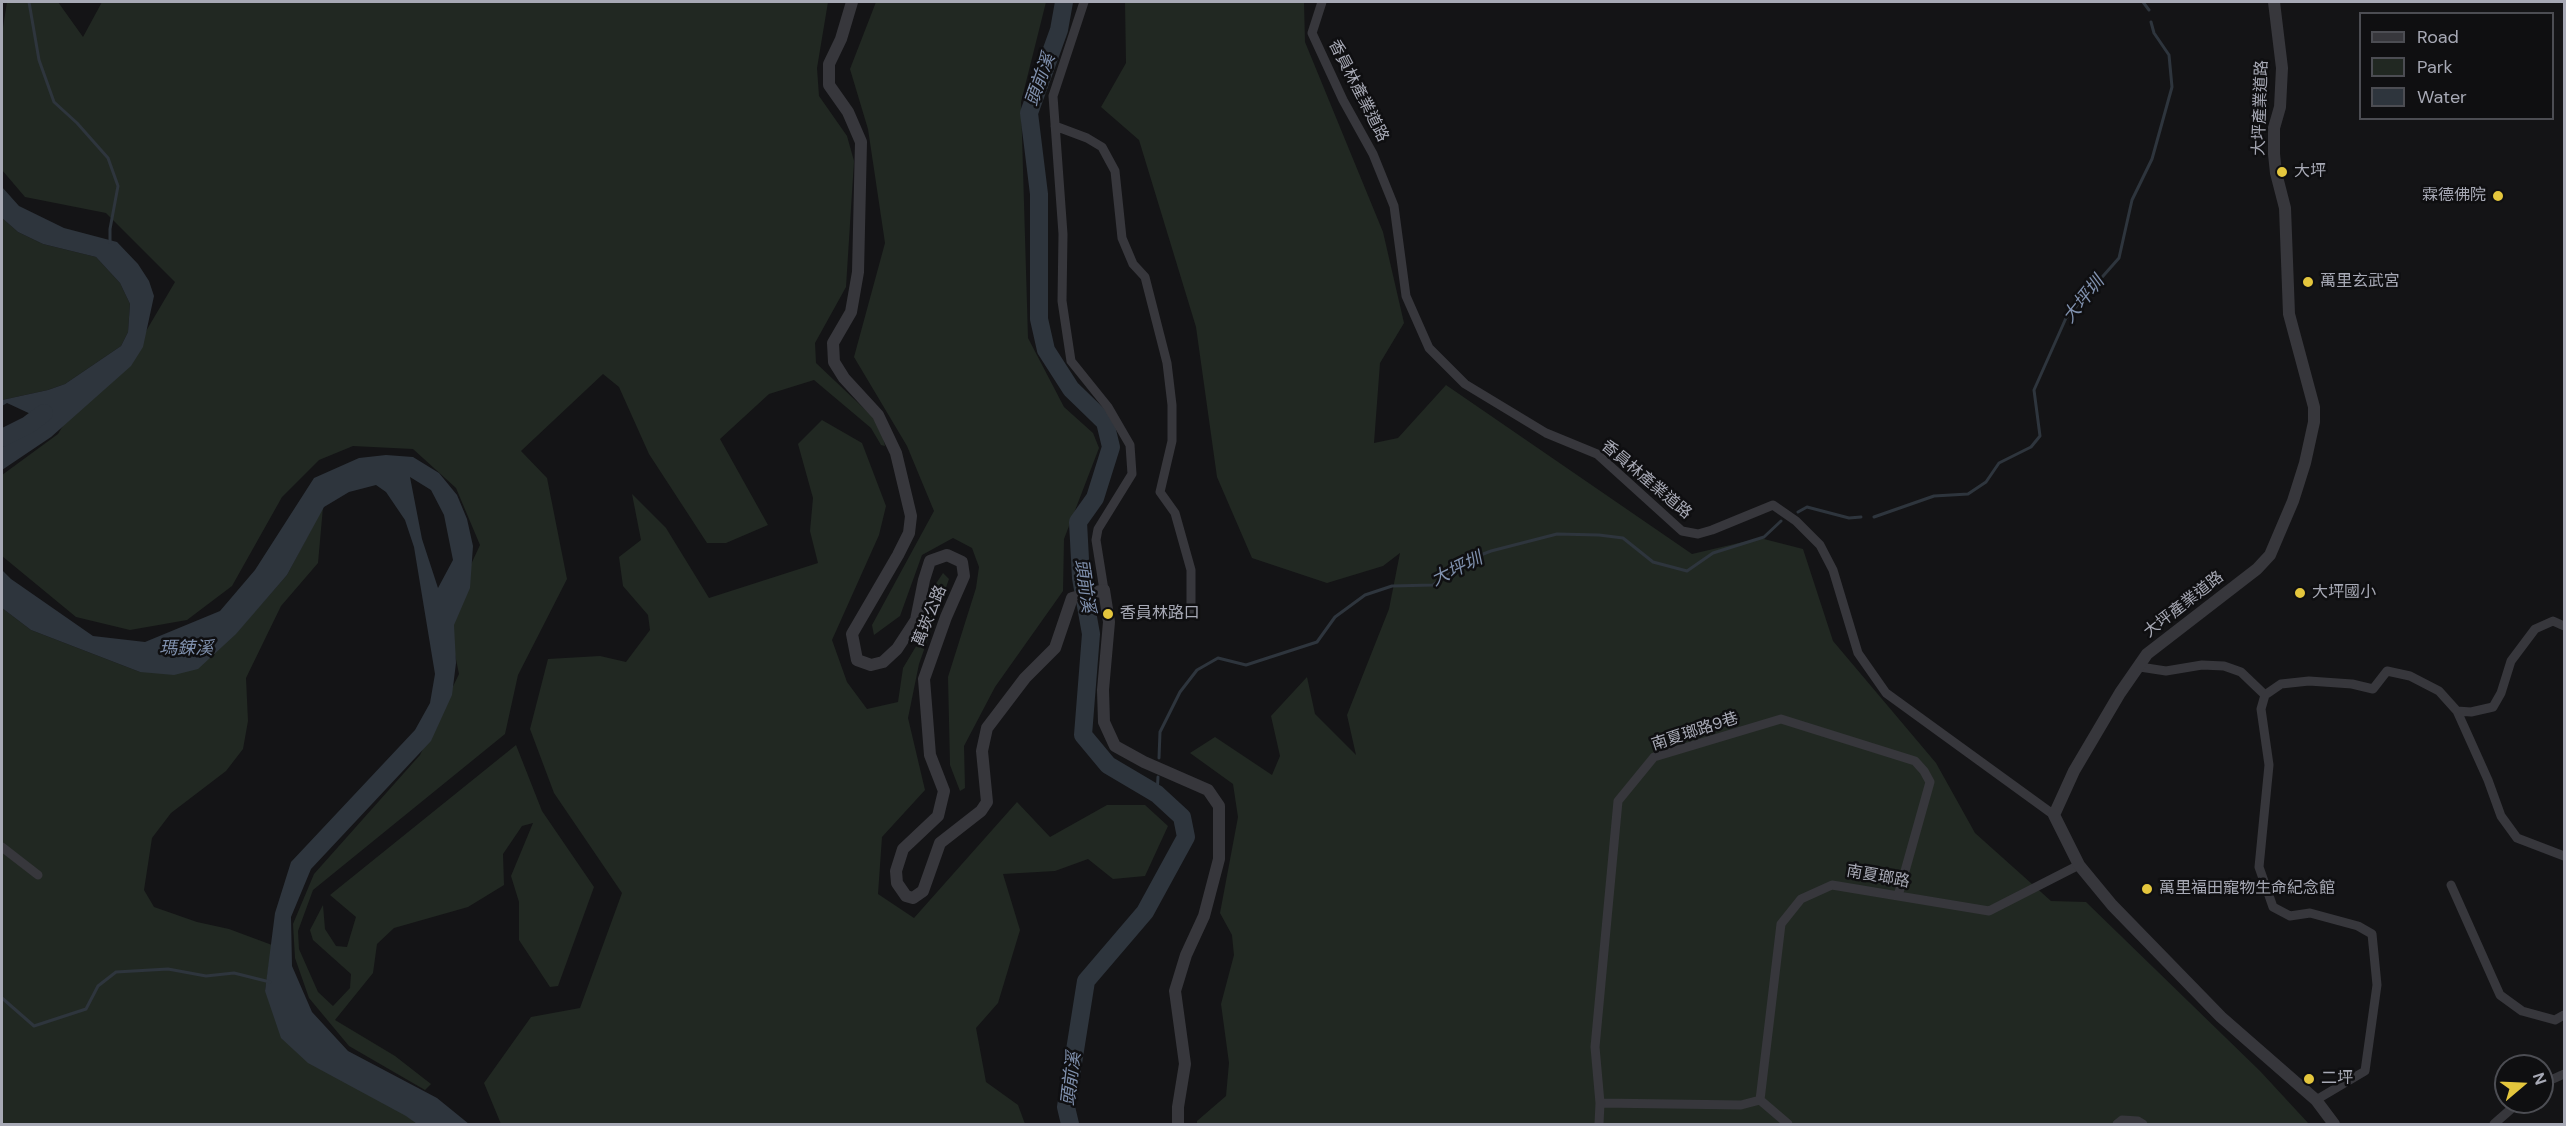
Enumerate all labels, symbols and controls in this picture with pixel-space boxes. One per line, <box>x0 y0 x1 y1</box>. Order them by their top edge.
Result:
legend <box>2359 12 2554 120</box>
text: Road <box>2417 25 2459 49</box>
street label: 香員林產業道路 <box>1324 37 1392 145</box>
water label: 頭前溪 <box>1022 51 1060 109</box>
text: Park <box>2417 55 2453 79</box>
street label: 大坪產業道路 <box>2250 60 2272 156</box>
text: Water <box>2417 85 2467 109</box>
place label: 大坪 <box>2294 162 2326 182</box>
marker: 大坪 <box>2275 165 2289 179</box>
place label: 霖德佛院 <box>2422 186 2486 206</box>
marker: 霖德佛院 <box>2491 189 2505 203</box>
water label: 大坪圳 <box>2059 272 2109 328</box>
place label: 萬里玄武宮 <box>2320 272 2400 292</box>
marker: 萬里玄武宮 <box>2301 275 2315 289</box>
street label: 香員林產業道路 <box>1597 437 1695 523</box>
water label: 大坪圳 <box>1428 548 1486 592</box>
water label: 頭前溪 <box>1070 558 1098 614</box>
street label: 大坪產業道路 <box>2140 568 2228 642</box>
street label: 萬崁公路 <box>909 583 951 649</box>
place label: 大坪國小 <box>2312 583 2376 603</box>
marker: 大坪國小 <box>2293 586 2307 600</box>
place label: 香員林路口 <box>1120 604 1200 624</box>
marker: 香員林路口 <box>1101 607 1115 621</box>
water label: 瑪鋉溪 <box>159 638 213 660</box>
street label: 南夏瑯路9巷 <box>1649 709 1741 755</box>
street label: 南夏瑯路 <box>1845 862 1911 892</box>
place label: 萬里福田寵物生命紀念館 <box>2159 879 2335 899</box>
marker: 萬里福田寵物生命紀念館 <box>2140 882 2154 896</box>
water label: 頭前溪 <box>1058 1051 1086 1107</box>
north arrow <box>2494 1054 2554 1114</box>
place label: 二坪 <box>2321 1069 2353 1089</box>
text: N <box>2528 1070 2551 1088</box>
marker: 二坪 <box>2302 1072 2316 1086</box>

